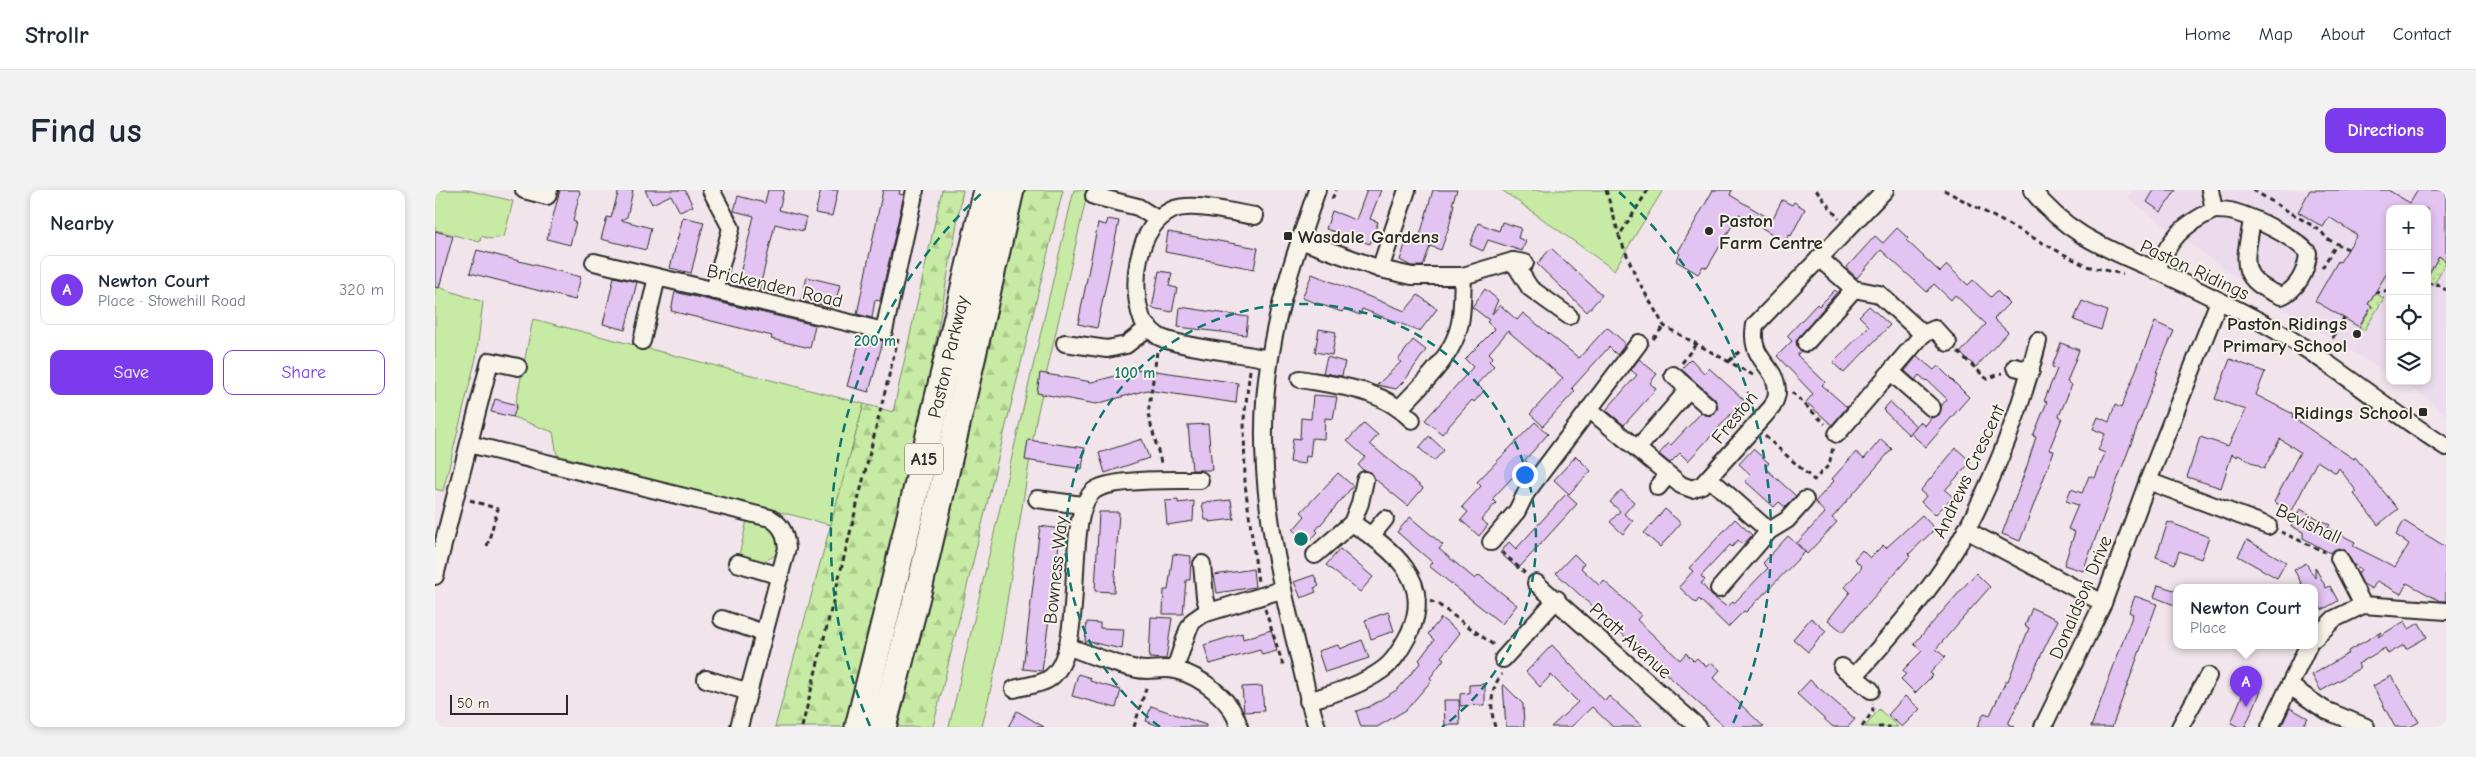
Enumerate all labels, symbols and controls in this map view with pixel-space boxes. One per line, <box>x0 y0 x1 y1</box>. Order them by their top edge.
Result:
text: Strollr <box>25 21 89 49</box>
text: Home <box>2184 24 2231 45</box>
text: Map <box>2259 24 2293 45</box>
text: About <box>2321 24 2365 45</box>
text: Contact <box>2393 24 2451 45</box>
button: Directions <box>2325 108 2446 153</box>
text: Find us <box>30 110 142 151</box>
map controls <box>2386 205 2431 385</box>
button: + <box>2386 205 2431 250</box>
place label: Paston Farm Centre <box>1719 210 1823 254</box>
text: Nearby <box>50 211 114 235</box>
marker: Paston Farm Centre <box>1703 225 1715 237</box>
place label: Wasdale Gardens <box>1298 226 1439 248</box>
marker: Wasdale Gardens <box>1282 230 1294 242</box>
street label: Paston Ridings <box>2137 235 2253 305</box>
button: − <box>2386 250 2431 295</box>
street label: Brickenden Road <box>705 260 845 312</box>
text: Newton Court <box>98 270 209 292</box>
text: A <box>63 281 71 299</box>
text: 320 m <box>339 281 384 299</box>
text: Place · Stowehill Road <box>98 292 246 310</box>
street label: Paston Parkway <box>923 293 974 420</box>
button: locate <box>2386 295 2431 340</box>
place label: Paston Ridings Primary School <box>2223 313 2347 357</box>
marker: Paston Ridings Primary School <box>2351 328 2363 340</box>
text: 200 m <box>854 332 896 350</box>
button: layers <box>2386 340 2431 385</box>
button: Save <box>50 350 213 395</box>
button: Share <box>223 350 385 395</box>
text: 100 m <box>1115 364 1155 382</box>
street label: Freston <box>1707 387 1763 448</box>
street label: Andrews Crescent <box>1928 401 2010 542</box>
place label: Ridings School <box>2294 402 2413 424</box>
marker: Ridings School <box>2417 406 2429 418</box>
road number: A15 <box>905 443 943 474</box>
your location <box>1512 462 1538 488</box>
street label: Bevishall <box>2272 499 2345 549</box>
street label: Bowness Way <box>1039 514 1073 625</box>
centre of rings <box>1292 530 1310 548</box>
street label: Donaldson Drive <box>2045 532 2117 663</box>
popup <box>2173 584 2318 649</box>
text: Newton Court <box>2190 597 2301 619</box>
street label: Pratt Avenue <box>1585 598 1676 683</box>
text: Place <box>2190 619 2226 637</box>
pin: A <box>2230 666 2262 707</box>
scale bar <box>450 692 567 715</box>
text: 50 m <box>457 695 489 712</box>

